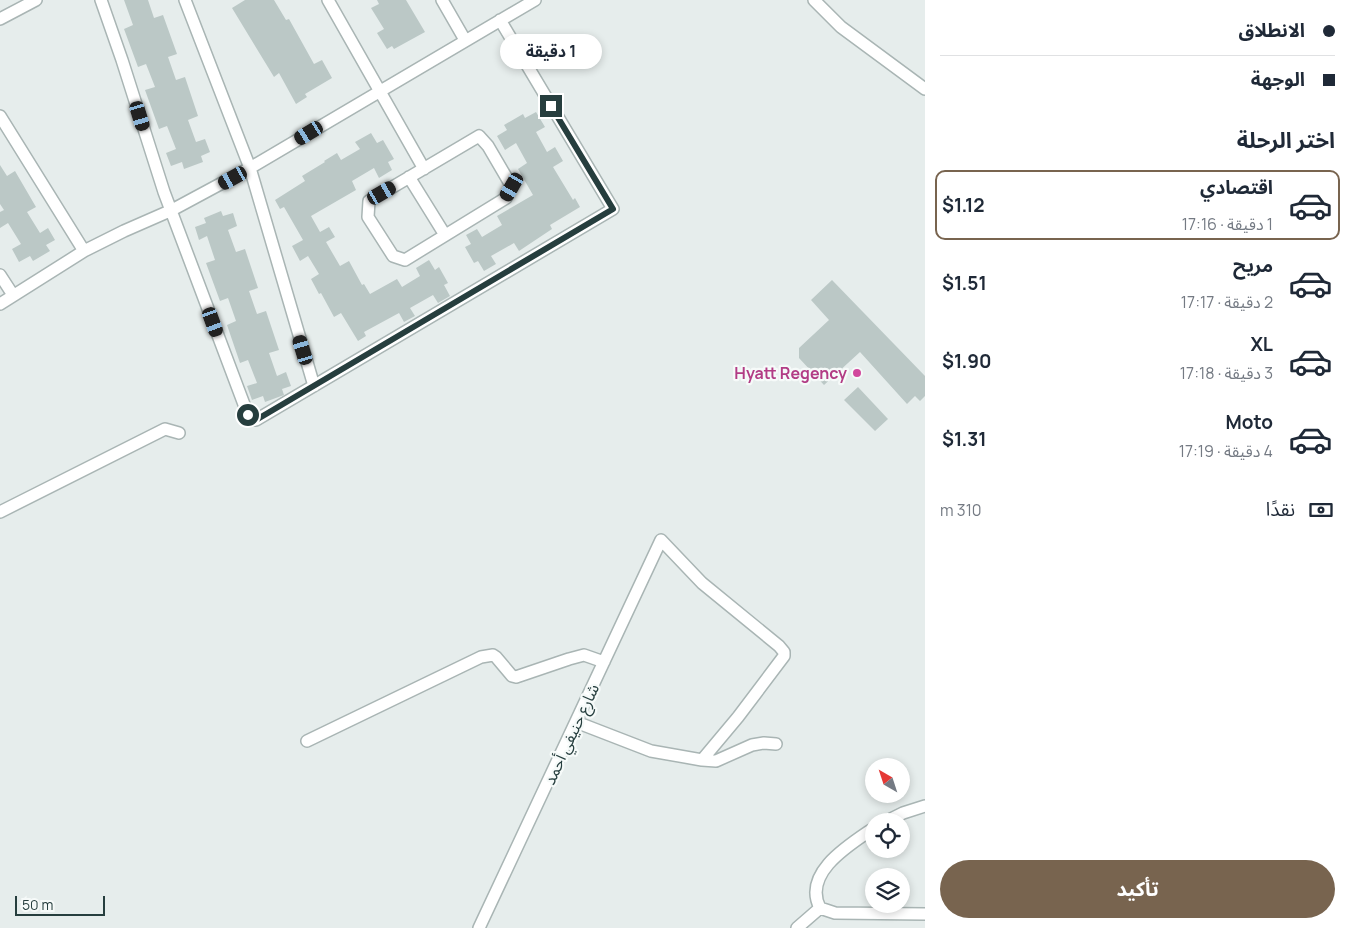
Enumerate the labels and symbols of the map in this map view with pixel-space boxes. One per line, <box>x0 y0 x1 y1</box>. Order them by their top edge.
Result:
callout: 1 دقيقة <box>500 34 602 68</box>
route end <box>540 95 562 117</box>
car <box>128 99 151 133</box>
car <box>292 119 325 147</box>
car <box>216 164 249 192</box>
car <box>498 170 525 204</box>
car <box>365 179 398 207</box>
car <box>200 305 225 339</box>
car <box>291 333 314 367</box>
place label: Hyatt Regency <box>734 362 847 384</box>
marker: Hyatt Regency <box>851 367 863 379</box>
route start <box>237 404 259 426</box>
street label: شارع حنيفي أحمد <box>538 680 606 789</box>
north arrow <box>865 758 910 802</box>
scale bar <box>15 893 105 916</box>

